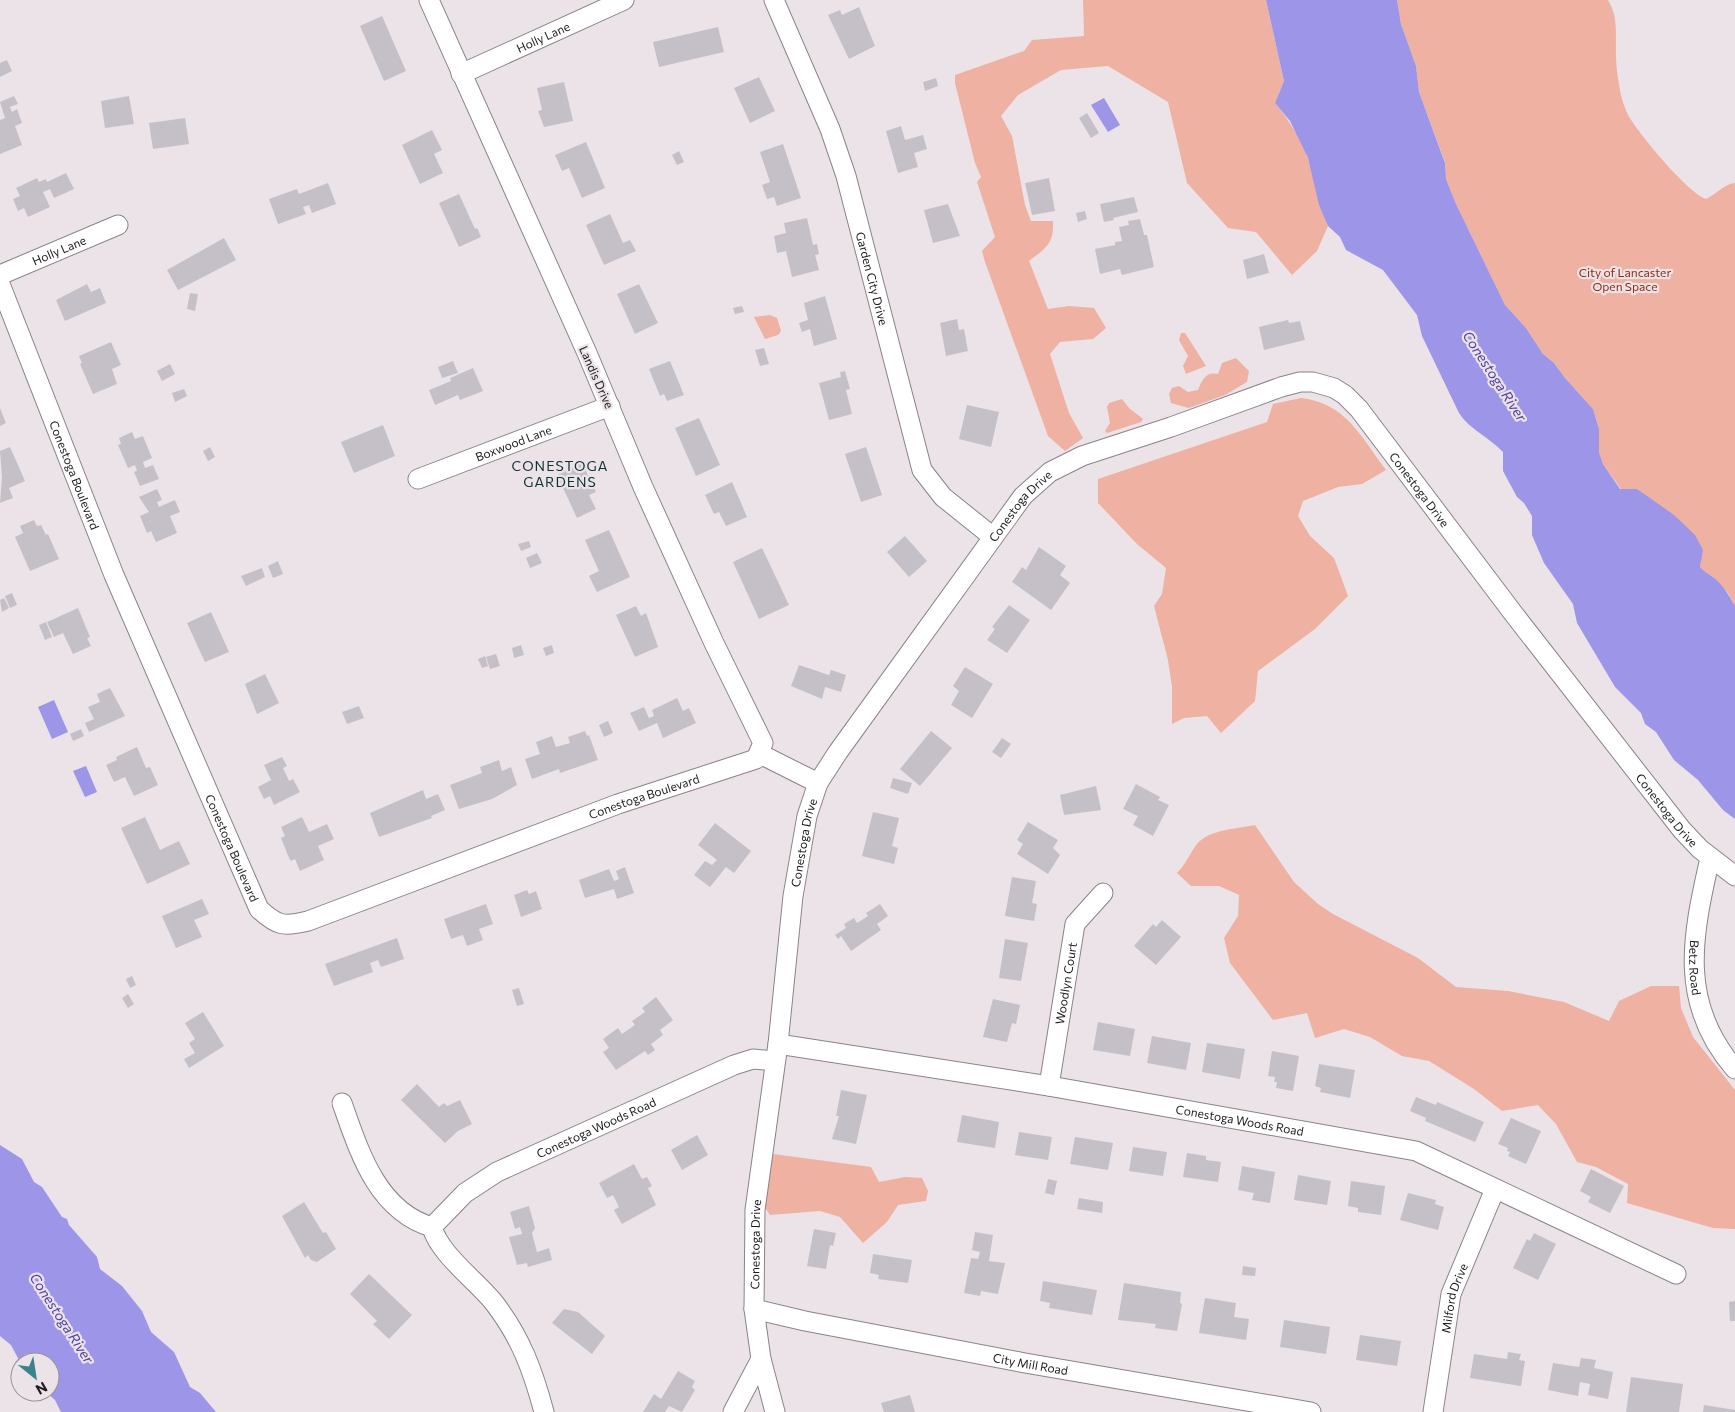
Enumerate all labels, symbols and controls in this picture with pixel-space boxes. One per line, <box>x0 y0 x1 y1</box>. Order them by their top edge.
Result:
street label: Holly Lane <box>514 19 572 55</box>
street label: Garden City Drive <box>854 230 891 327</box>
street label: Holly Lane <box>30 232 88 268</box>
park label: City of Lancaster Open Space <box>1579 265 1671 293</box>
water label: Conestoga River <box>1460 328 1531 425</box>
street label: Landis Drive <box>577 344 617 410</box>
street label: Conestoga Boulevard <box>47 418 102 531</box>
street label: Boxwood Lane <box>473 422 553 464</box>
street label: Conestoga Drive <box>1387 449 1452 530</box>
district label: CONESTOGA GARDENS <box>512 457 608 490</box>
street label: Conestoga Drive <box>985 467 1054 544</box>
street label: Conestoga Drive <box>1633 770 1701 849</box>
street label: Conestoga Boulevard <box>587 771 701 821</box>
street label: Conestoga Boulevard <box>203 792 262 904</box>
street label: Conestoga Drive <box>788 797 819 888</box>
street label: Betz Road <box>1687 939 1704 996</box>
street label: Woodlyn Court <box>1052 941 1079 1025</box>
street label: Conestoga Woods Road <box>534 1094 658 1160</box>
street label: Conestoga Woods Road <box>1175 1102 1305 1138</box>
street label: Conestoga Drive <box>747 1198 763 1289</box>
street label: Milford Drive <box>1438 1261 1470 1334</box>
water label: Conestoga River <box>27 1270 98 1367</box>
street label: City Mill Road <box>992 1350 1069 1377</box>
north arrow <box>10 1352 60 1402</box>
text: N <box>33 1379 51 1399</box>

